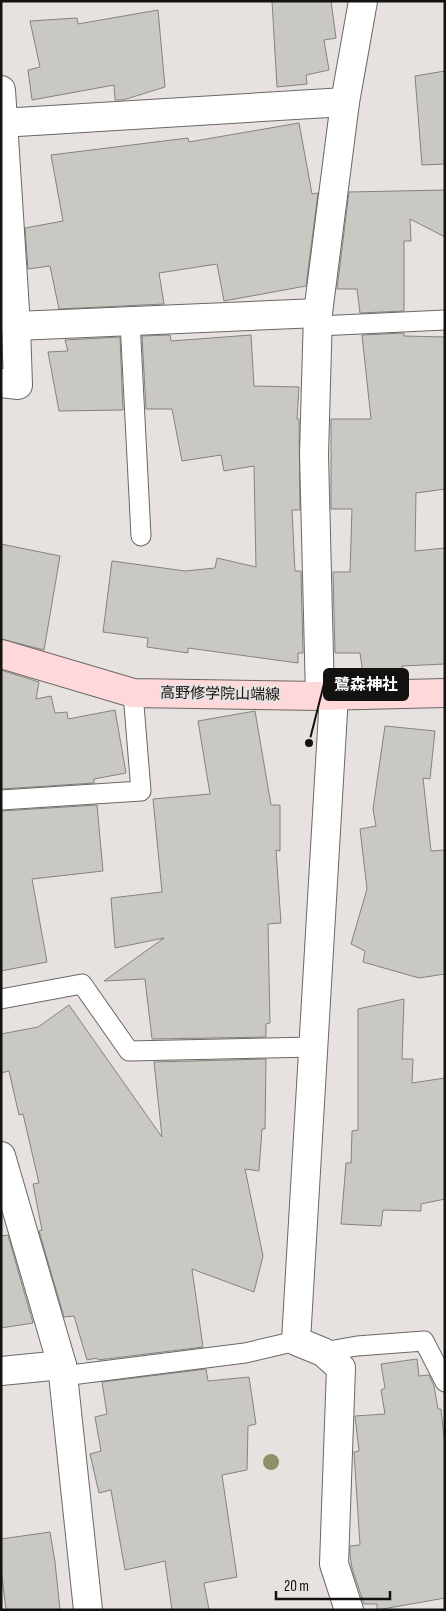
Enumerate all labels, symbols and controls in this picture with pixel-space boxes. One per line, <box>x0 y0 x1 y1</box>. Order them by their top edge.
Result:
callout: 鷺森神社 <box>324 669 408 700</box>
text: 鷺森神社 <box>334 675 398 695</box>
street label: 高野修学院山端線 <box>160 683 280 705</box>
scale bar <box>276 1568 390 1600</box>
text: 20 m <box>284 1577 309 1596</box>

